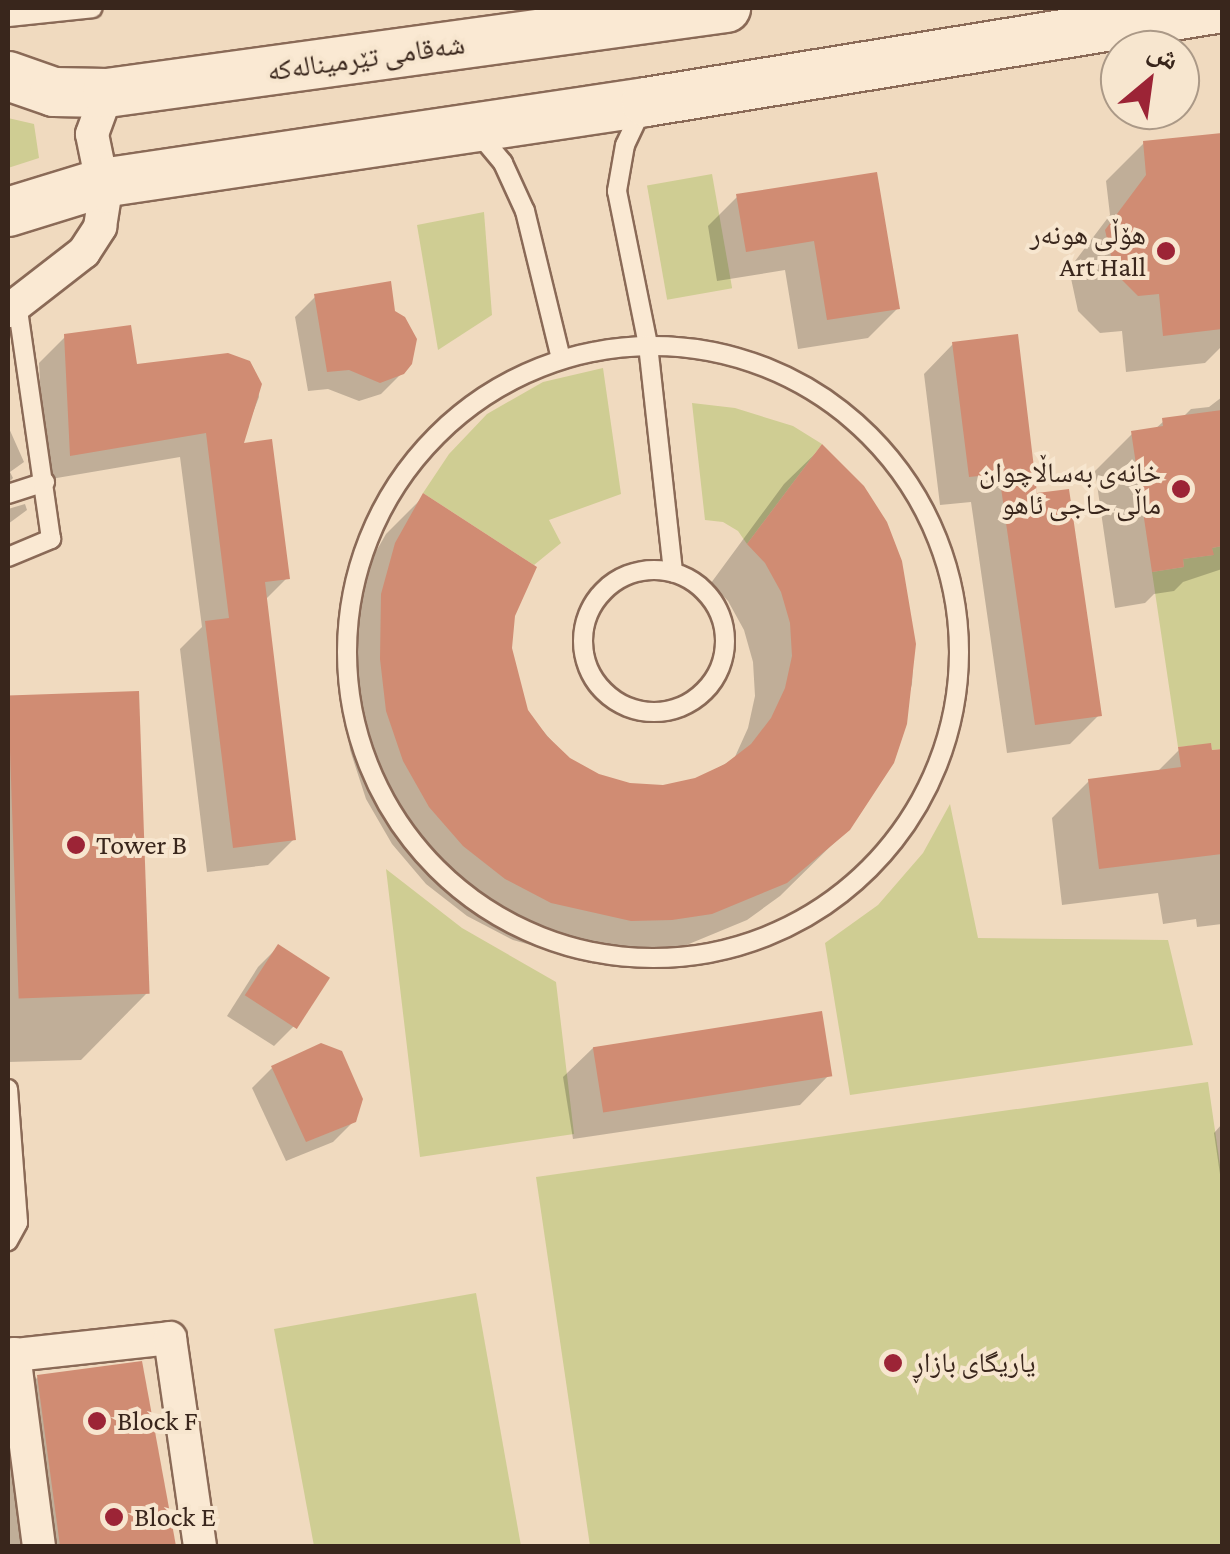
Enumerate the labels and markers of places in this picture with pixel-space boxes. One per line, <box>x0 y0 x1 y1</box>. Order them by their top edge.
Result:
place label: هۆڵی هونەر Art Hall <box>1030 218 1146 284</box>
marker: هۆڵی هونەر Art Hall <box>1155 240 1177 262</box>
place label: خانەی بەساڵاچوان ماڵی حاجی ئاهو <box>979 456 1161 522</box>
marker: خانەی بەساڵاچوان ماڵی حاجی ئاهو <box>1170 478 1192 500</box>
place label: Tower B <box>96 828 187 862</box>
marker: Tower B <box>65 834 87 856</box>
place label: یاریگای بازاڕ <box>913 1346 1036 1380</box>
marker: یاریگای بازاڕ <box>882 1352 904 1374</box>
place label: Block F <box>117 1404 198 1438</box>
marker: Block F <box>86 1410 108 1432</box>
place label: Block E <box>134 1500 216 1534</box>
marker: Block E <box>103 1506 125 1528</box>

